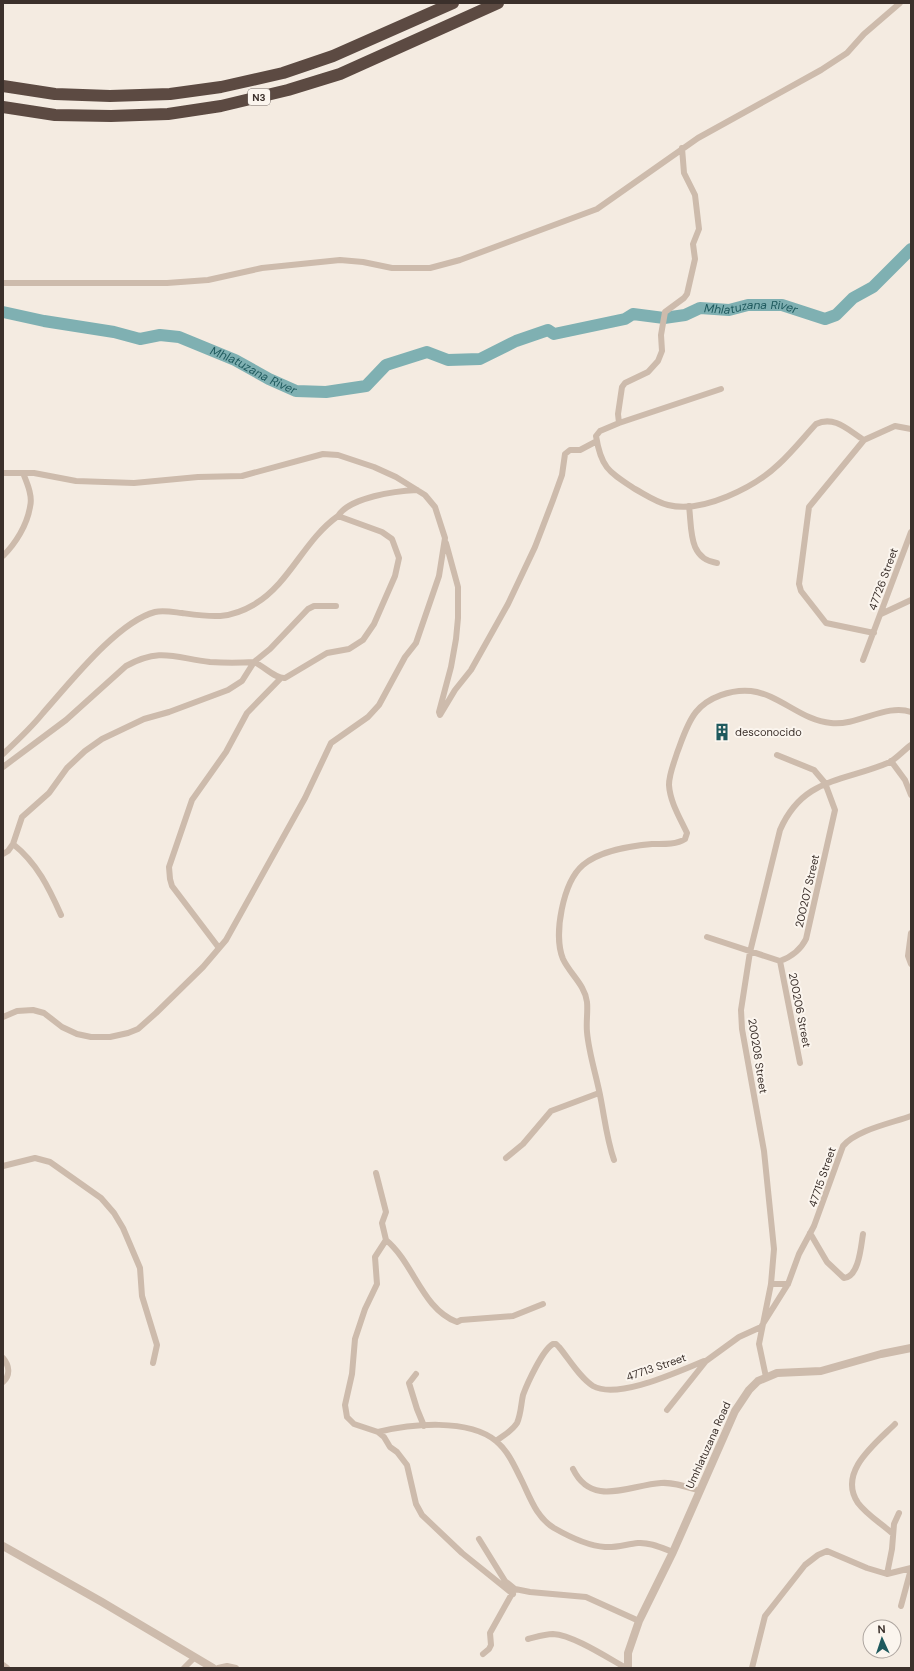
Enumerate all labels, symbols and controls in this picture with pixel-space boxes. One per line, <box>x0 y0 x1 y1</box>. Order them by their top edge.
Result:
road number: N3 <box>248 89 270 105</box>
water label: Mhlatuzana River <box>704 297 800 318</box>
water label: Mhlatuzana River <box>208 343 300 399</box>
street label: 47726 Street <box>865 546 901 612</box>
building icon: desconocido <box>712 722 732 742</box>
place label: desconocido <box>735 725 802 739</box>
street label: 200207 Street <box>792 853 822 929</box>
street label: 200206 Street <box>786 971 814 1049</box>
street label: 200208 Street <box>745 1018 771 1094</box>
street label: 47715 Street <box>805 1145 839 1209</box>
street label: 47713 Street <box>624 1350 688 1384</box>
street label: Umhlatuzana Road <box>682 1399 734 1491</box>
north arrow <box>862 1619 902 1659</box>
text: N <box>877 1622 886 1636</box>

